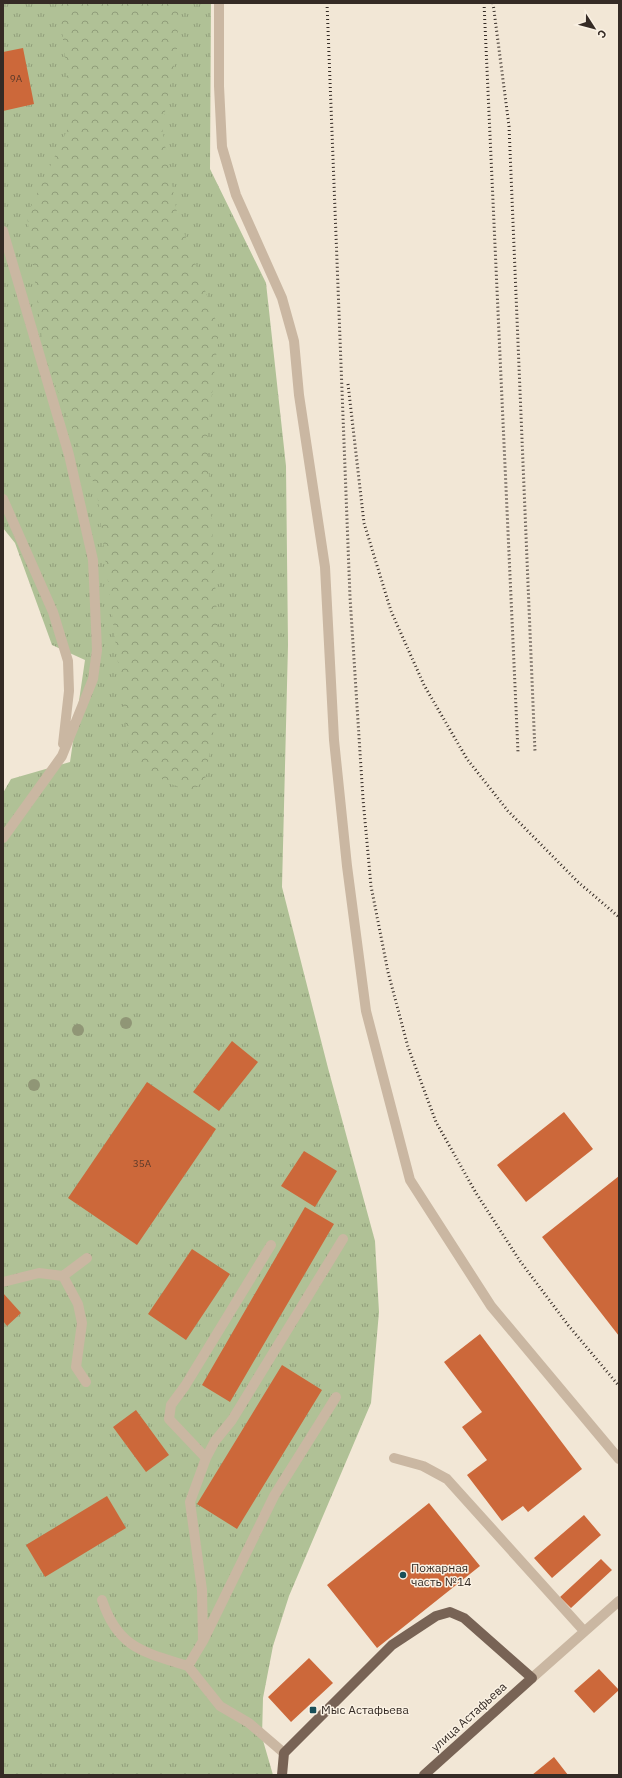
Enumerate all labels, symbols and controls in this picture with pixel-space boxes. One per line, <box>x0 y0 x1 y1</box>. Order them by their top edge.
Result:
north arrow <box>574 8 614 48</box>
text: С <box>594 27 610 41</box>
house number: 9А <box>10 72 23 85</box>
house number: 35А <box>133 1157 152 1170</box>
place label: Пожарная часть №14 <box>411 1560 471 1589</box>
marker: Пожарная часть №14 <box>398 1570 408 1580</box>
street label: улица Астафьева <box>428 1678 510 1755</box>
place label: Мыс Астафьева <box>321 1702 409 1717</box>
marker: Мыс Астафьева <box>308 1705 318 1715</box>

